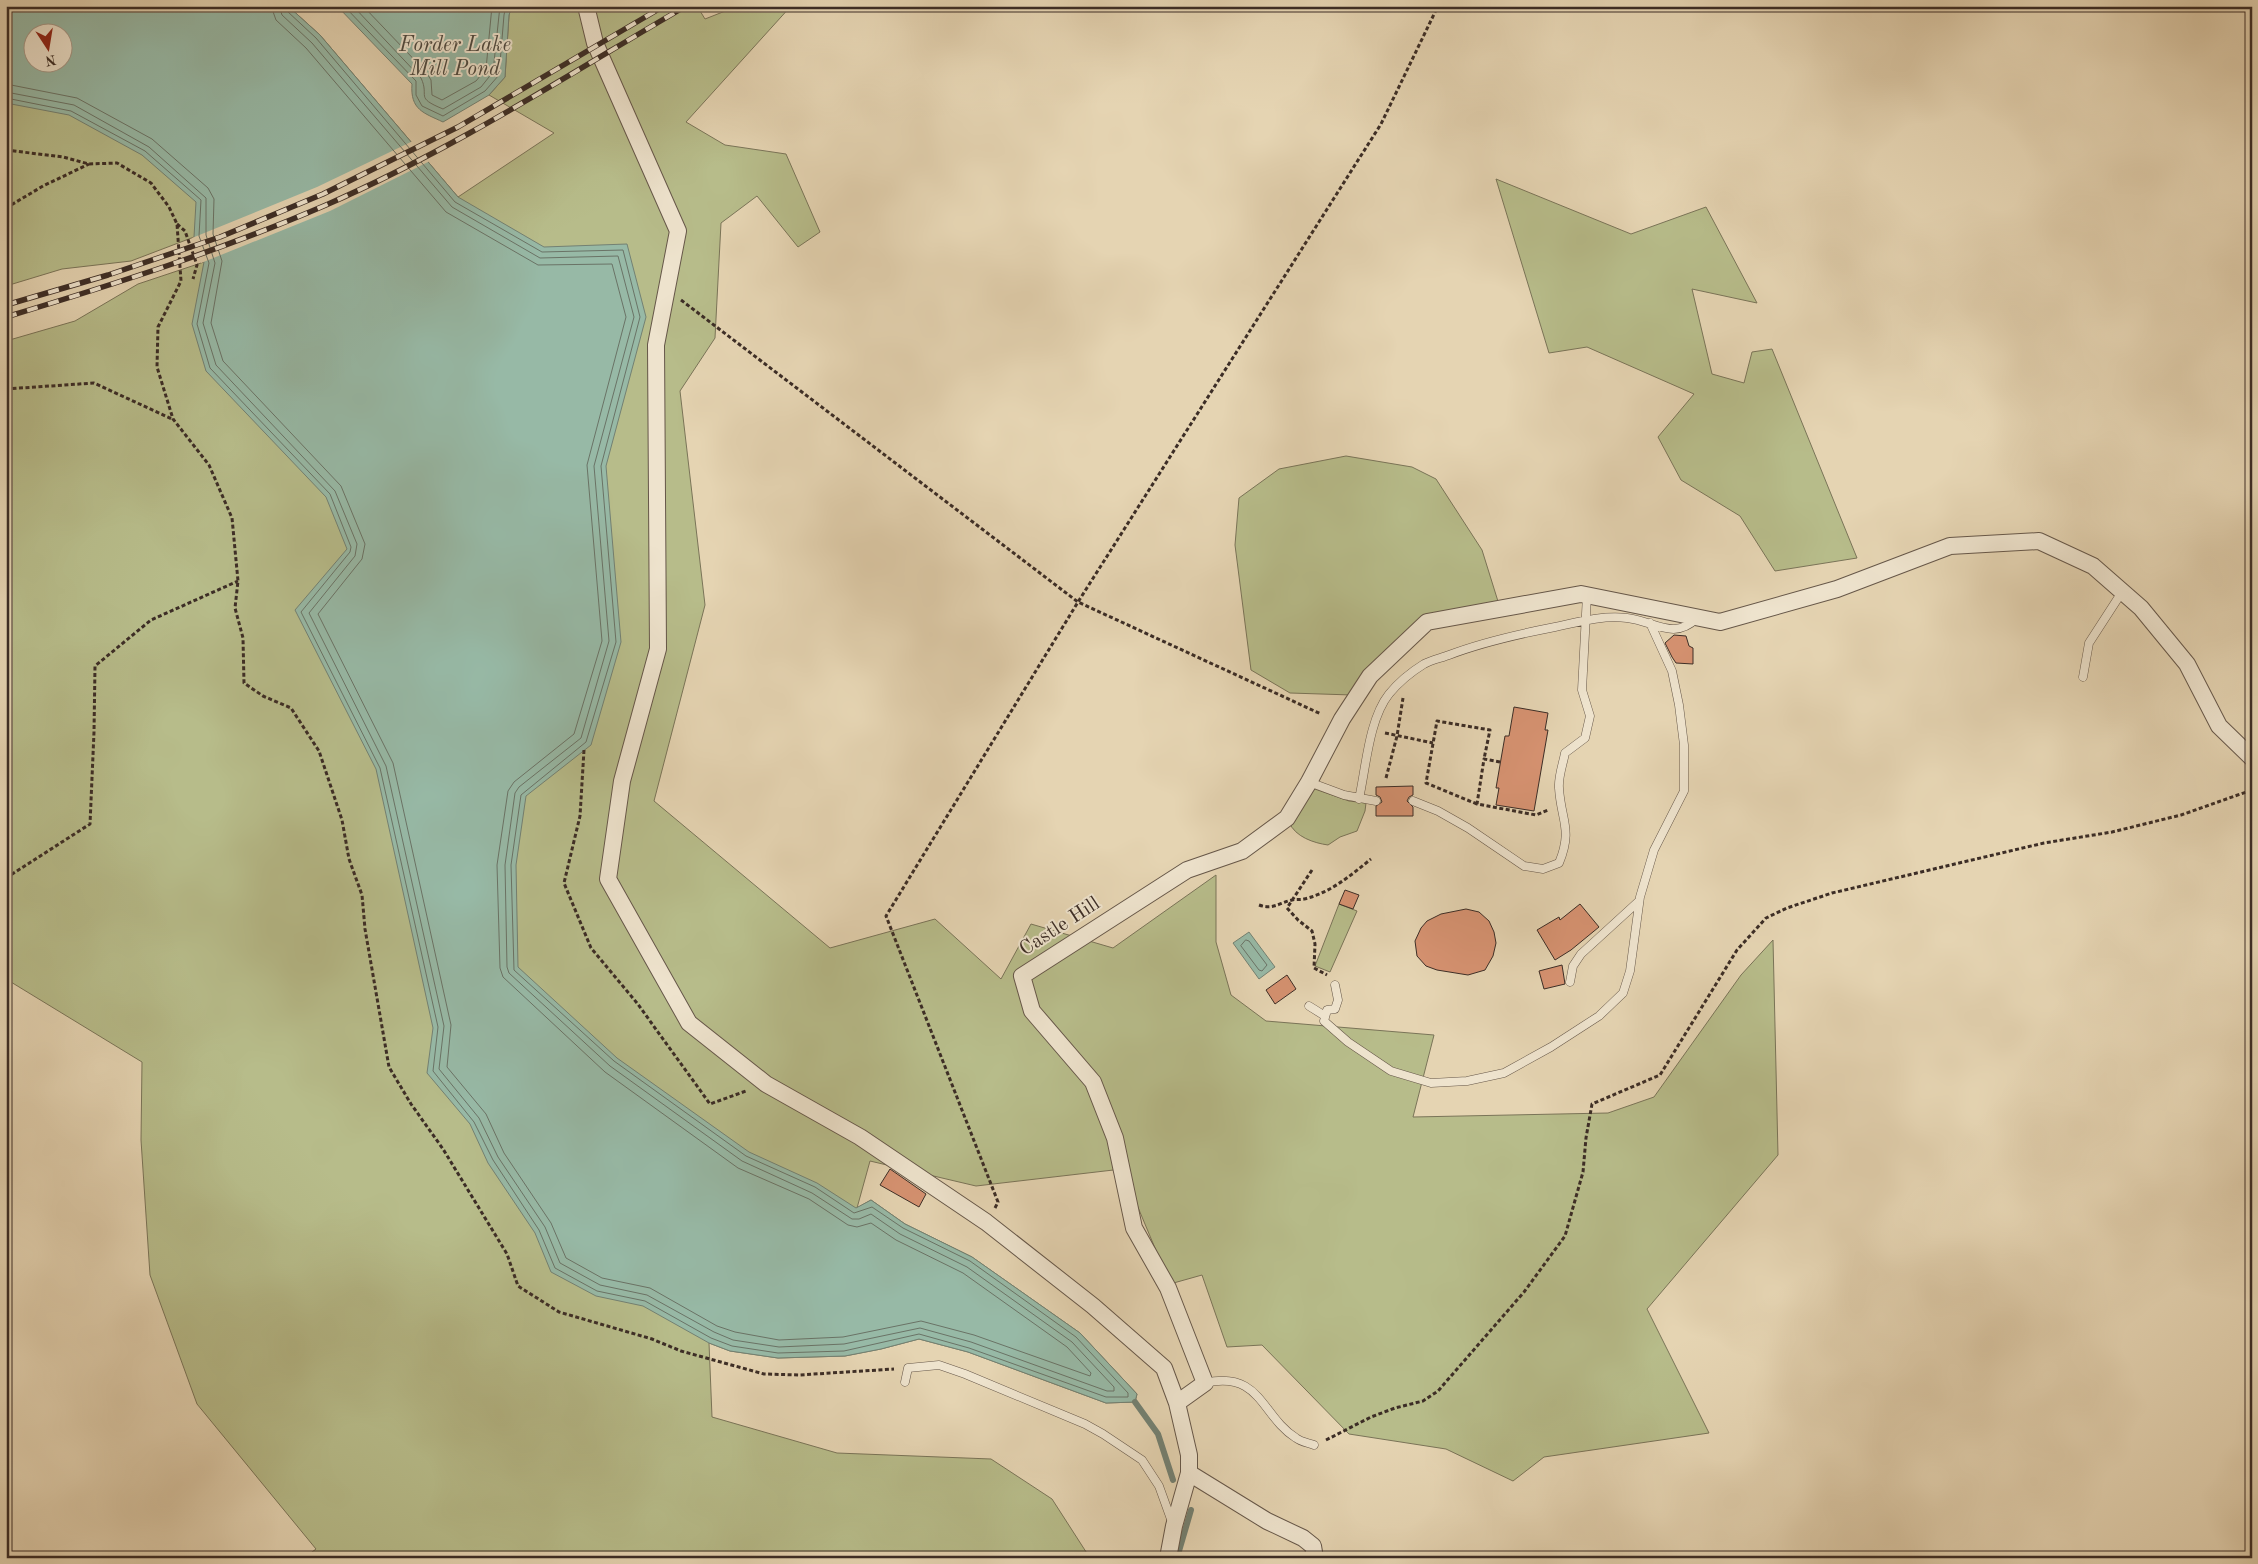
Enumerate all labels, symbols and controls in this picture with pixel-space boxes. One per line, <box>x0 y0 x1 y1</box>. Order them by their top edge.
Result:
north arrow <box>22 22 72 72</box>
water label: Forder Lake Mill Pond <box>398 35 511 80</box>
text: N <box>44 52 57 68</box>
street label: Castle Hill <box>1016 894 1104 960</box>

